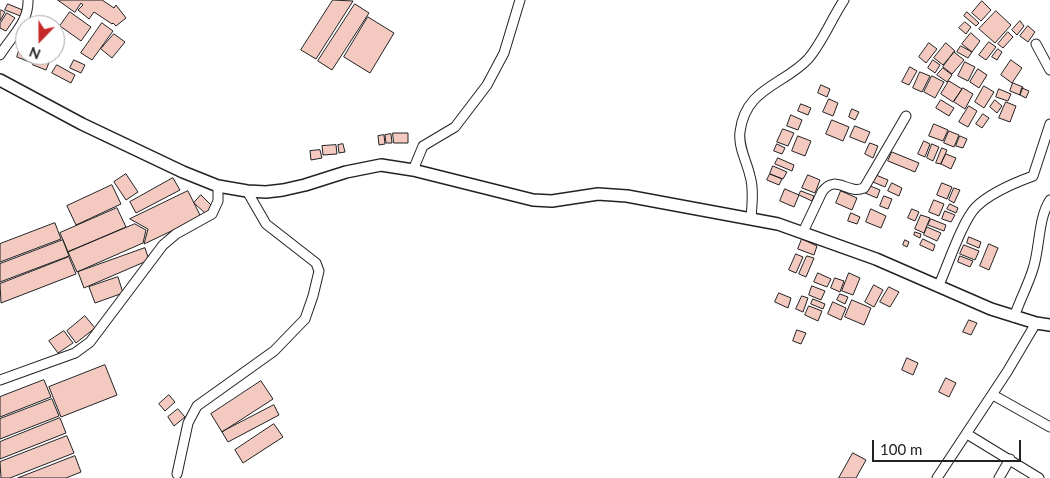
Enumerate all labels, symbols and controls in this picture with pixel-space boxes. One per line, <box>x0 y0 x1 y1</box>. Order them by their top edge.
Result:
north arrow <box>15 15 65 65</box>
text: N <box>26 44 43 63</box>
scale bar <box>875 430 1024 462</box>
text: 100 m <box>880 440 922 458</box>

